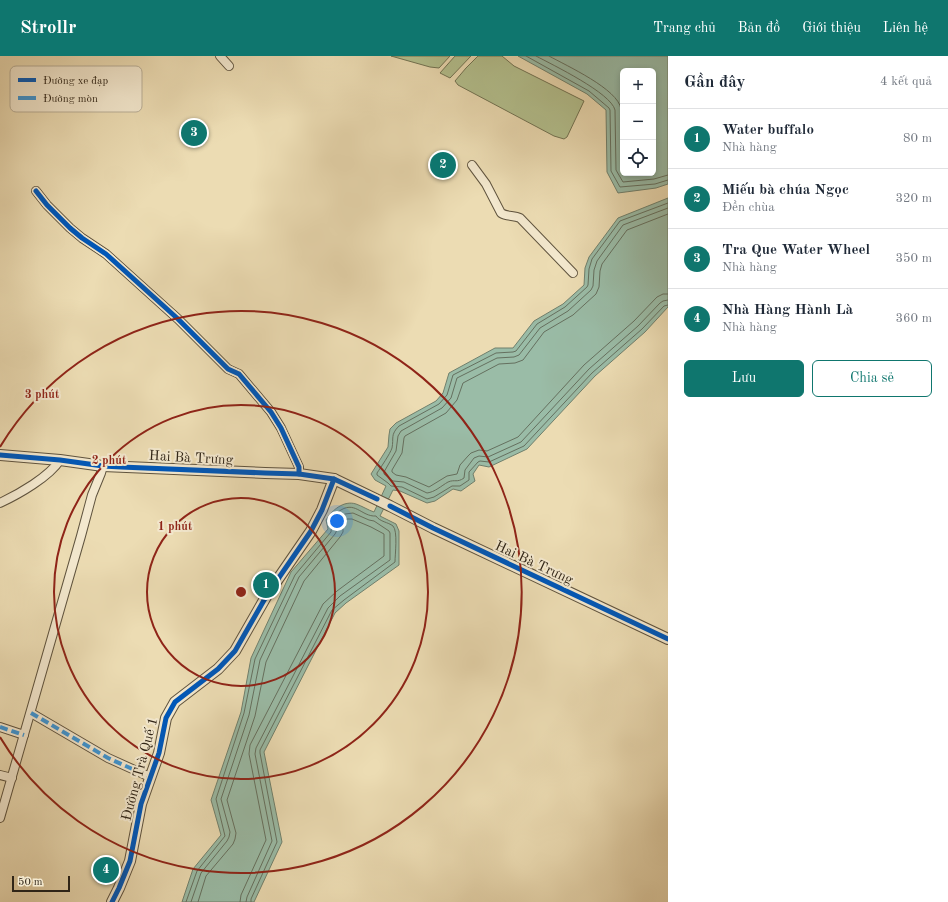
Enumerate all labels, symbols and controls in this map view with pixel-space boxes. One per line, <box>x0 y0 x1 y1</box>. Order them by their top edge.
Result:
text: Strollr <box>20 19 76 38</box>
text: Trang chủ <box>653 21 716 35</box>
text: Bản đồ <box>738 21 780 35</box>
text: Giới thiệu <box>802 21 861 35</box>
text: Liên hệ <box>883 21 928 35</box>
legend <box>10 66 142 112</box>
map controls <box>620 68 656 176</box>
button: + <box>620 68 656 104</box>
text: Gần đây <box>684 74 745 91</box>
text: 4 kết quả <box>880 75 932 88</box>
text: Đường xe đạp <box>43 76 109 87</box>
text: Đường mòn <box>43 94 98 105</box>
button: − <box>620 104 656 140</box>
pin: 3 <box>181 118 207 148</box>
text: Water buffalo <box>722 123 814 138</box>
text: 1 <box>693 132 701 145</box>
text: 80 m <box>903 132 932 145</box>
button: locate <box>620 140 656 176</box>
text: Nhà hàng <box>722 141 777 154</box>
pin: 2 <box>430 150 456 180</box>
text: Miếu bà chúa Ngọc <box>722 183 849 198</box>
text: 2 <box>693 192 701 205</box>
text: 320 m <box>895 192 932 205</box>
text: Đền chùa <box>722 201 775 214</box>
text: Tra Que Water Wheel <box>722 243 870 258</box>
text: 3 <box>693 252 701 265</box>
text: 350 m <box>895 252 932 265</box>
text: Nhà hàng <box>722 261 777 274</box>
text: Nhà Hàng Hành Là <box>722 303 853 318</box>
text: 4 <box>693 312 701 325</box>
text: 360 m <box>895 312 932 325</box>
text: Nhà hàng <box>722 321 777 334</box>
button: Lưu <box>684 360 804 397</box>
button: Chia sẻ <box>812 360 932 397</box>
text: 3 phút <box>25 389 60 401</box>
street label: Hai Bà Trưng <box>148 449 234 467</box>
text: 2 phút <box>92 455 127 467</box>
your location <box>327 511 347 531</box>
text: 1 phút <box>158 521 193 533</box>
street label: Hai Bà Trưng <box>493 539 576 587</box>
pin: 1 <box>253 570 279 600</box>
centre of rings <box>234 585 248 599</box>
street label: Đường Trà Quế 1 <box>118 715 161 822</box>
pin: 4 <box>93 855 119 885</box>
scale bar <box>12 874 70 893</box>
text: 50 m <box>18 877 43 888</box>

